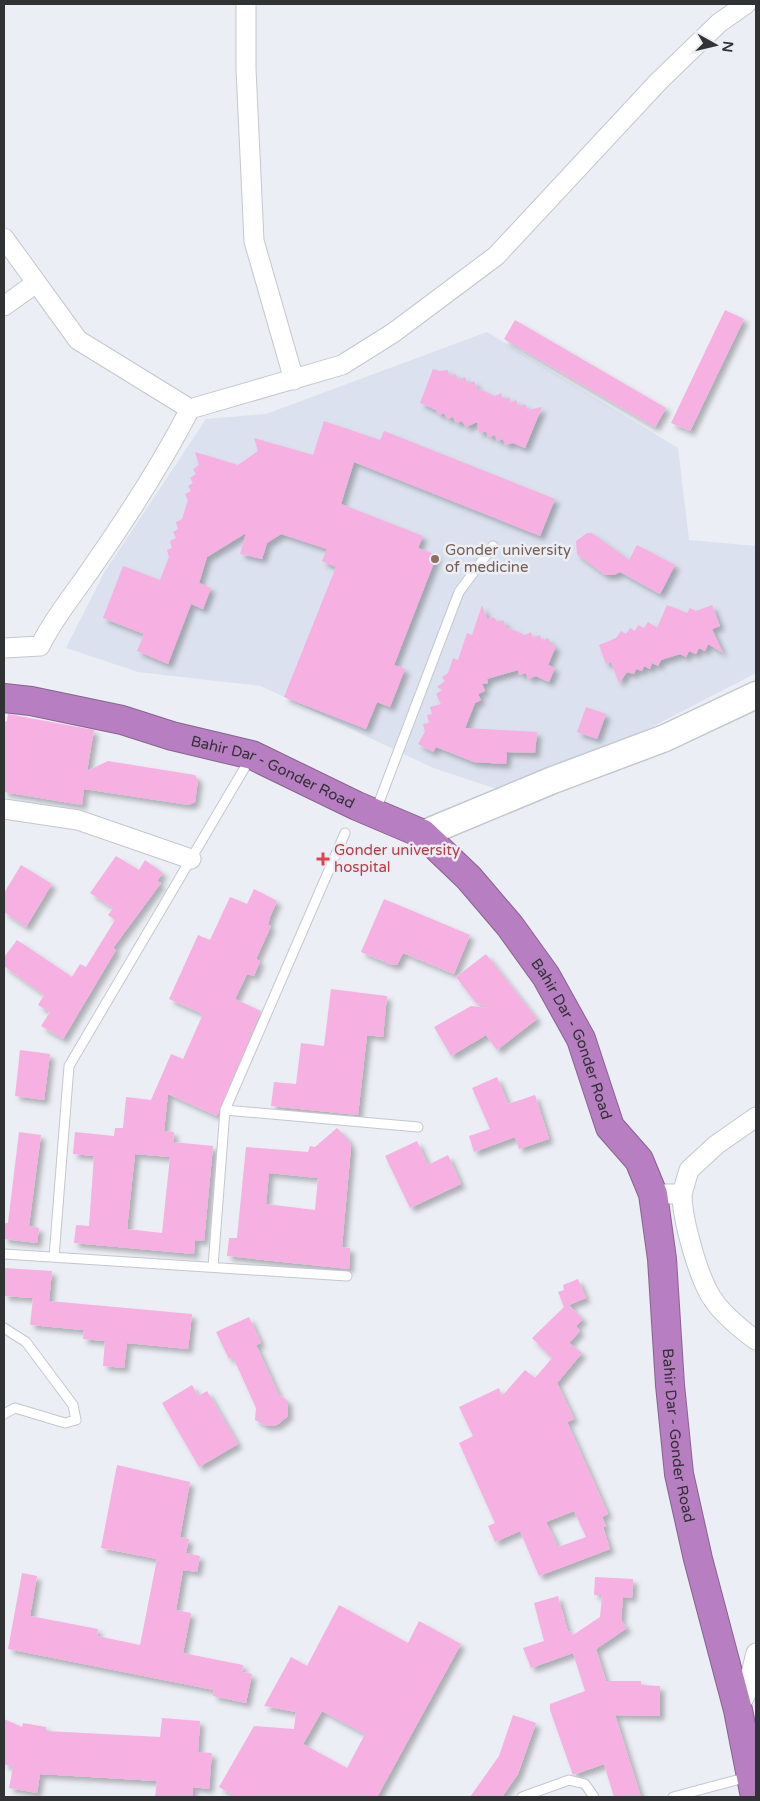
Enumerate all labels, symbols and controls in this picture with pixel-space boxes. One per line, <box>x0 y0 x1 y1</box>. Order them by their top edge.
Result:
north arrow <box>690 20 740 70</box>
text: N <box>718 40 737 53</box>
place label: Gonder university of medicine <box>445 541 571 576</box>
marker: Gonder university of medicine <box>429 553 441 565</box>
street label: Bahir Dar - Gonder Road <box>189 732 358 812</box>
place label: Gonder university hospital <box>334 841 460 876</box>
marker: Gonder university hospital <box>316 852 330 866</box>
street label: Bahir Dar - Gonder Road <box>527 955 616 1122</box>
street label: Bahir Dar - Gonder Road <box>659 1348 699 1524</box>

